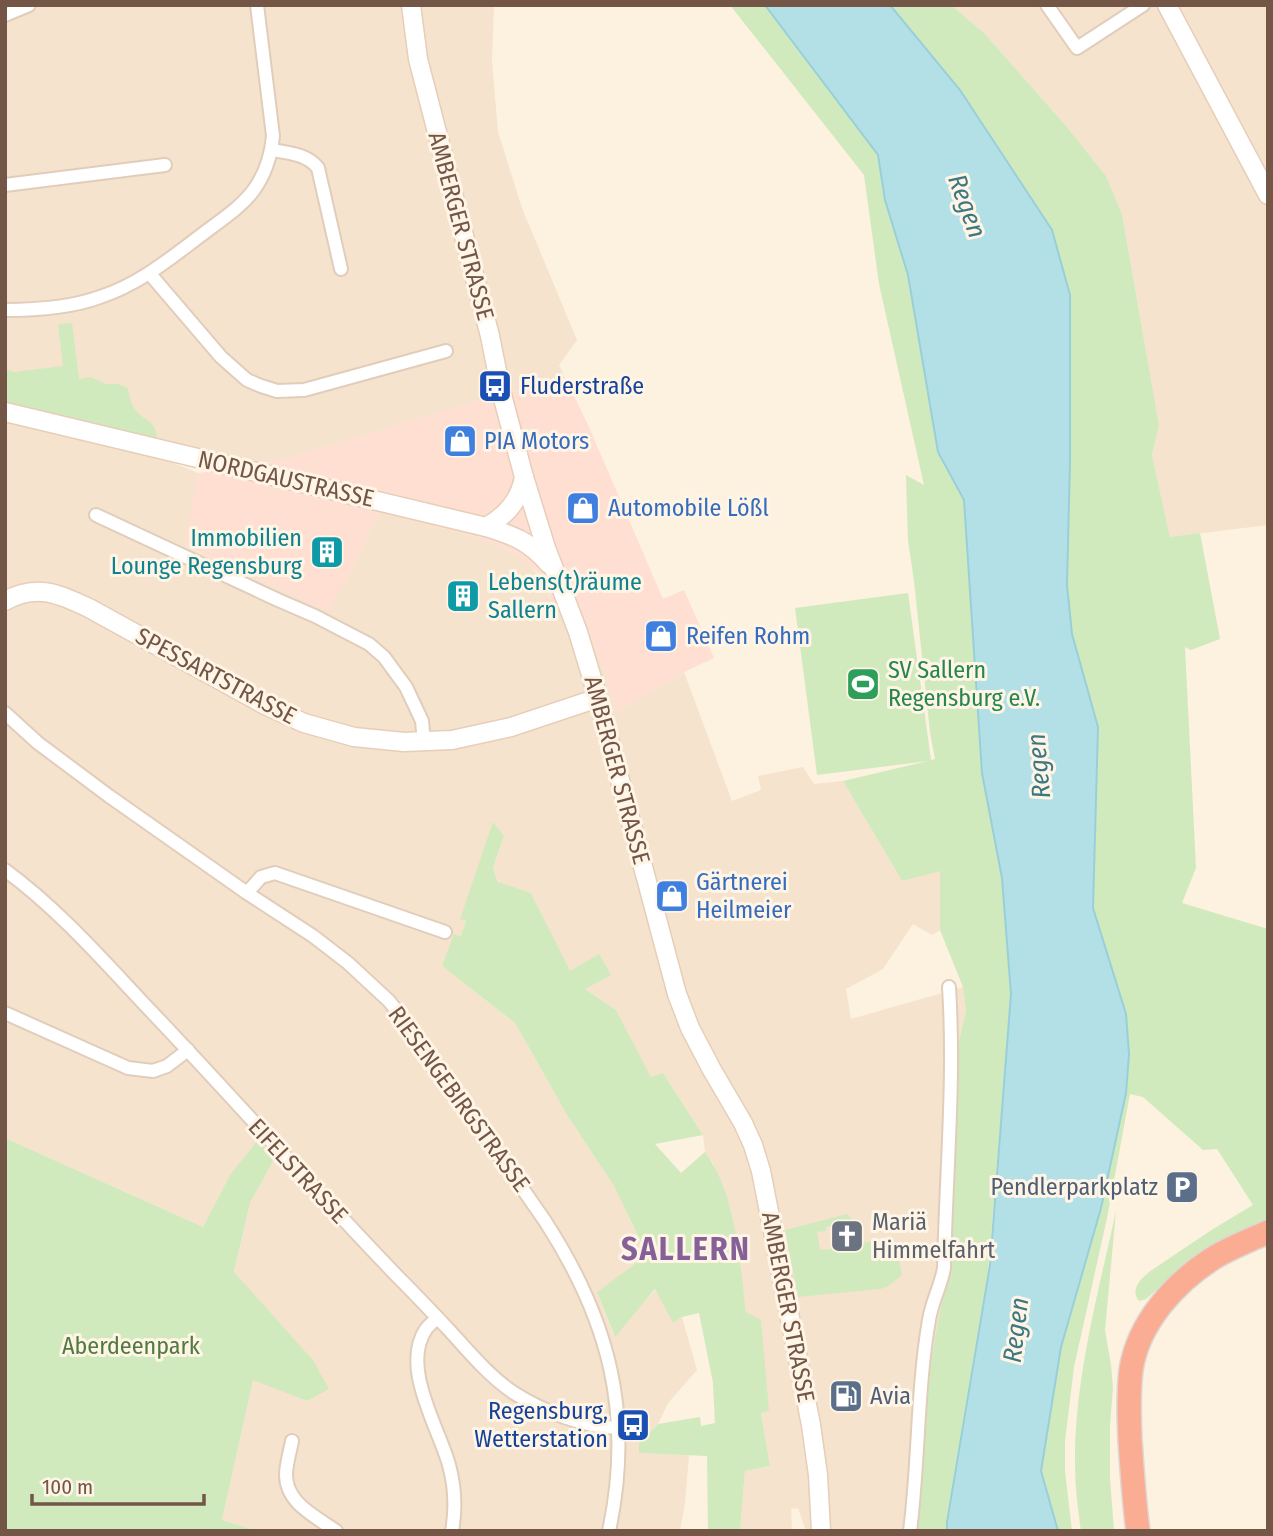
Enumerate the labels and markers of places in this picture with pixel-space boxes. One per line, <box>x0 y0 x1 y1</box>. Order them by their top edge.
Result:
bus stop icon: Fluderstraße <box>476 367 514 405</box>
place label: Fluderstraße <box>520 372 644 400</box>
shop icon: PIA Motors <box>441 422 479 460</box>
place label: PIA Motors <box>484 427 589 455</box>
shop icon: Automobile Lößl <box>564 489 602 527</box>
place label: Automobile Lößl <box>608 494 769 522</box>
place label: Immobilien Lounge Regensburg <box>111 524 303 580</box>
building icon: Immobilien Lounge Regensburg <box>308 533 346 571</box>
place label: Lebens(t)räume Sallern <box>488 568 642 624</box>
building icon: Lebens(t)räume Sallern <box>444 577 482 615</box>
shop icon: Reifen Rohm <box>642 617 680 655</box>
place label: Reifen Rohm <box>686 622 810 650</box>
place label: SV Sallern Regensburg e.V. <box>888 656 1040 712</box>
sports icon: SV Sallern Regensburg e.V. <box>844 665 882 703</box>
place label: Gärtnerei Heilmeier <box>696 868 792 924</box>
shop icon: Gärtnerei Heilmeier <box>653 877 691 915</box>
parking icon: Pendlerparkplatz <box>1163 1168 1201 1206</box>
place label: Pendlerparkplatz <box>990 1173 1158 1201</box>
place label: Mariä Himmelfahrt <box>872 1208 995 1264</box>
church icon: Mariä Himmelfahrt <box>828 1217 866 1255</box>
fuel station icon: Avia <box>827 1377 865 1415</box>
place label: Avia <box>870 1382 911 1410</box>
place label: Regensburg, Wetterstation <box>474 1397 608 1453</box>
bus stop icon: Regensburg, Wetterstation <box>614 1406 652 1444</box>

